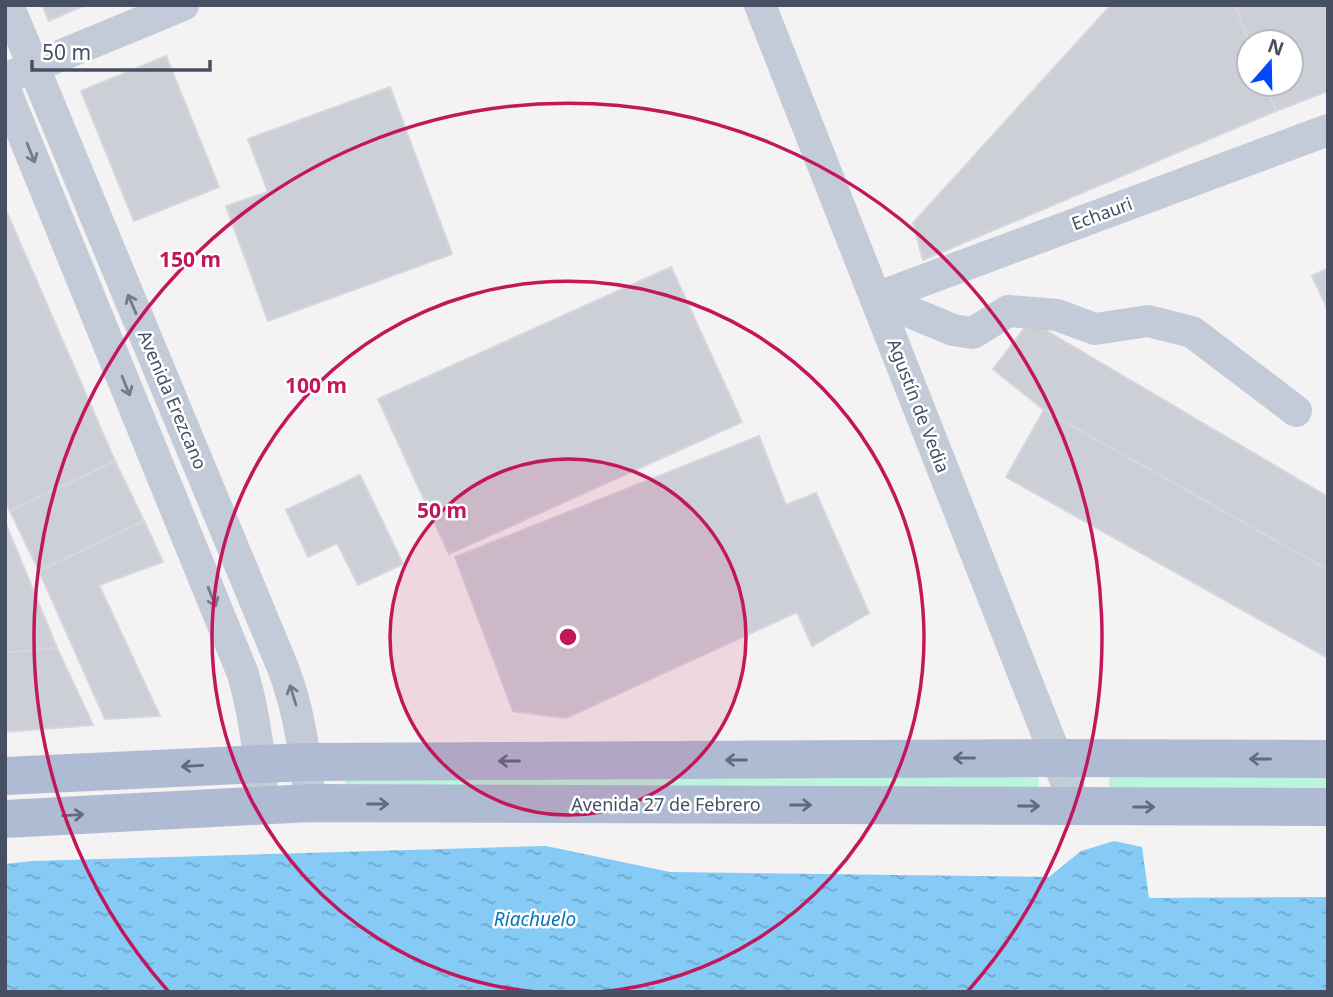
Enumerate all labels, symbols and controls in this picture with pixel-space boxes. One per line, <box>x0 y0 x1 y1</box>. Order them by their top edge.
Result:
scale bar <box>32 28 210 72</box>
north arrow <box>1235 28 1305 98</box>
text: N <box>1264 32 1288 62</box>
text: 50 m <box>42 38 91 66</box>
one-way arrow <box>25 142 38 163</box>
street label: Echauri <box>1068 191 1135 235</box>
text: 150 m <box>159 245 221 273</box>
one-way arrow <box>125 293 138 315</box>
street label: Avenida Erezcano <box>133 326 213 473</box>
street label: Agustín de Vedia <box>882 335 956 476</box>
text: 100 m <box>285 371 347 399</box>
one-way arrow <box>120 375 133 397</box>
text: 50 m <box>417 496 467 524</box>
one-way arrow <box>206 586 219 607</box>
centre of rings <box>556 625 580 649</box>
one-way arrow <box>285 685 298 707</box>
one-way arrow <box>953 752 976 765</box>
one-way arrow <box>1248 752 1271 766</box>
one-way arrow <box>725 753 748 767</box>
one-way arrow <box>498 754 521 768</box>
one-way arrow <box>180 760 203 773</box>
street label: Avenida 27 de Febrero <box>571 792 761 816</box>
one-way arrow <box>366 797 389 811</box>
one-way arrow <box>790 799 813 812</box>
one-way arrow <box>1017 799 1040 813</box>
one-way arrow <box>1133 800 1156 814</box>
one-way arrow <box>62 808 84 821</box>
water label: Riachuelo <box>494 906 576 932</box>

